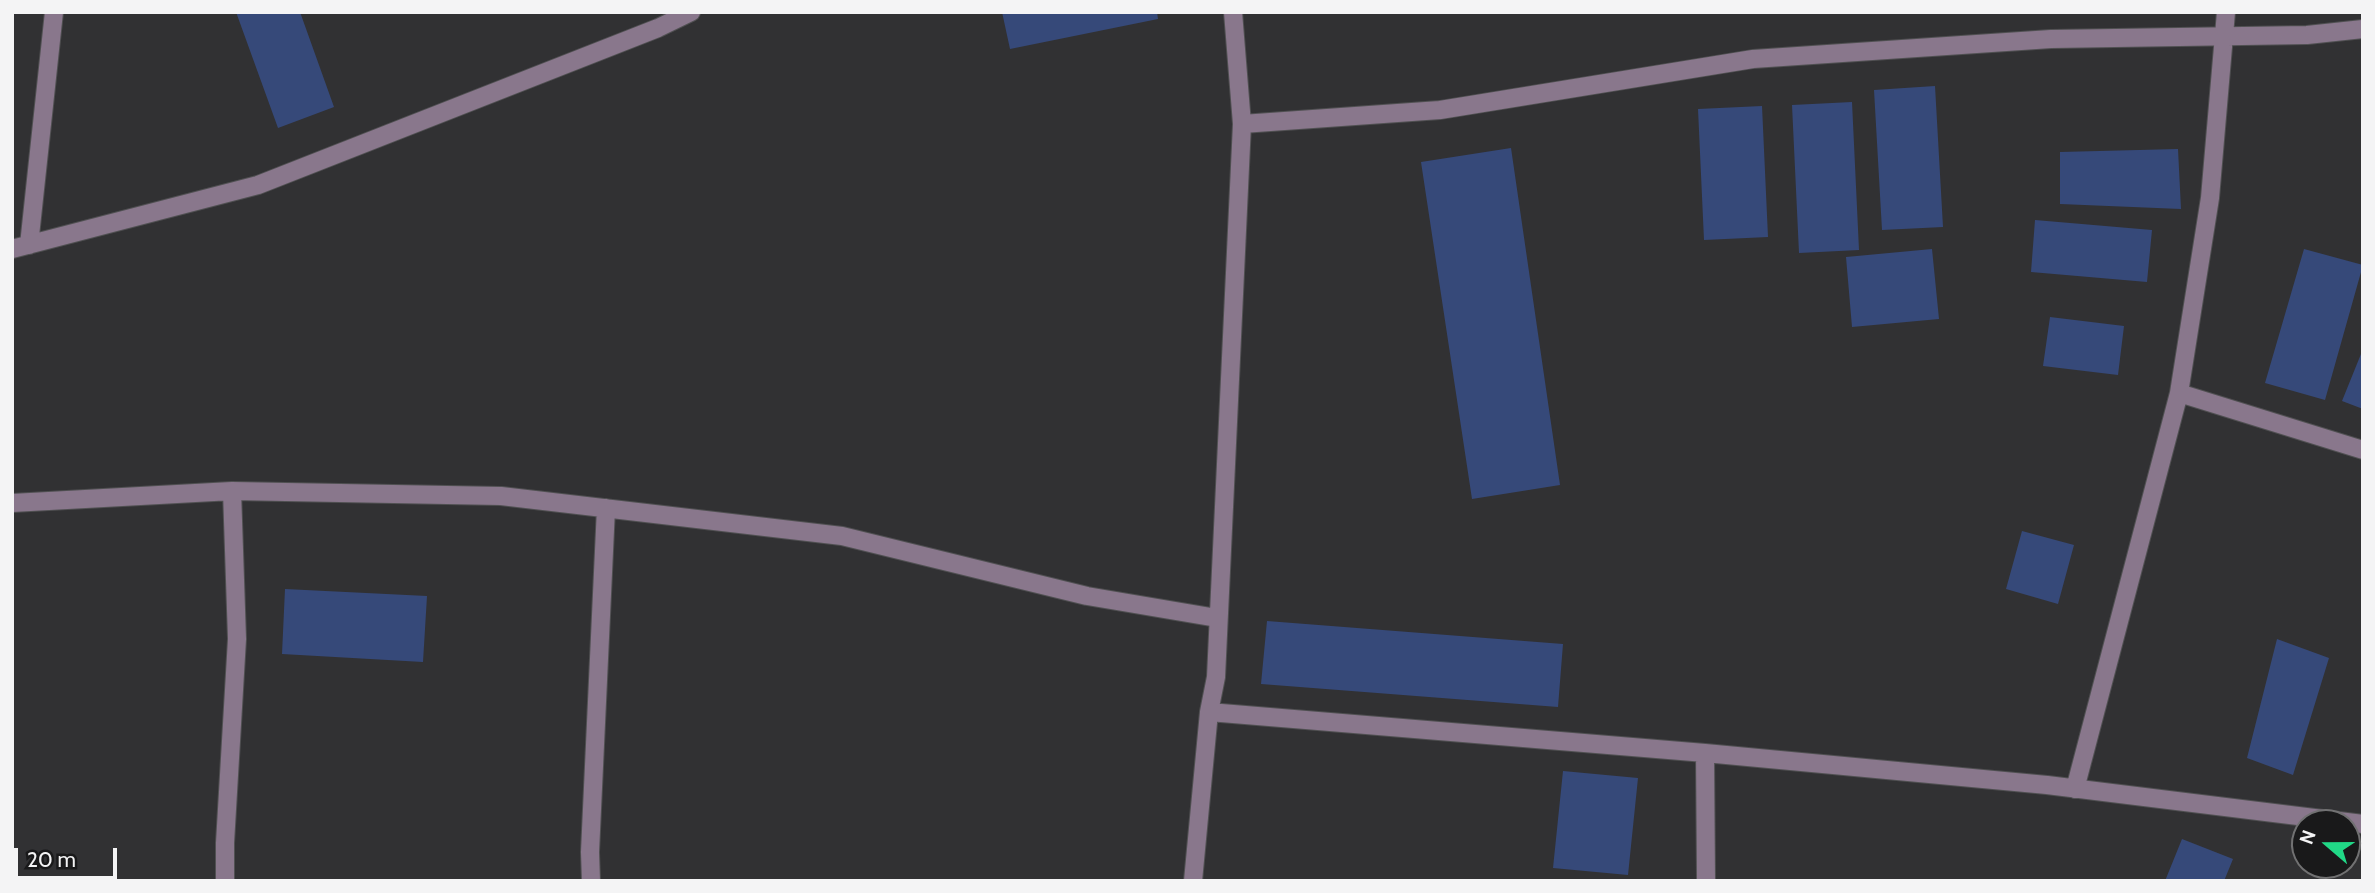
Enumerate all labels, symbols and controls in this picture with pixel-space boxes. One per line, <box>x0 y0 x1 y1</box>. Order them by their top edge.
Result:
north arrow <box>2291 809 2361 879</box>
text: N <box>2295 827 2321 848</box>
scale bar <box>18 834 121 878</box>
text: 20 m <box>27 847 76 872</box>

